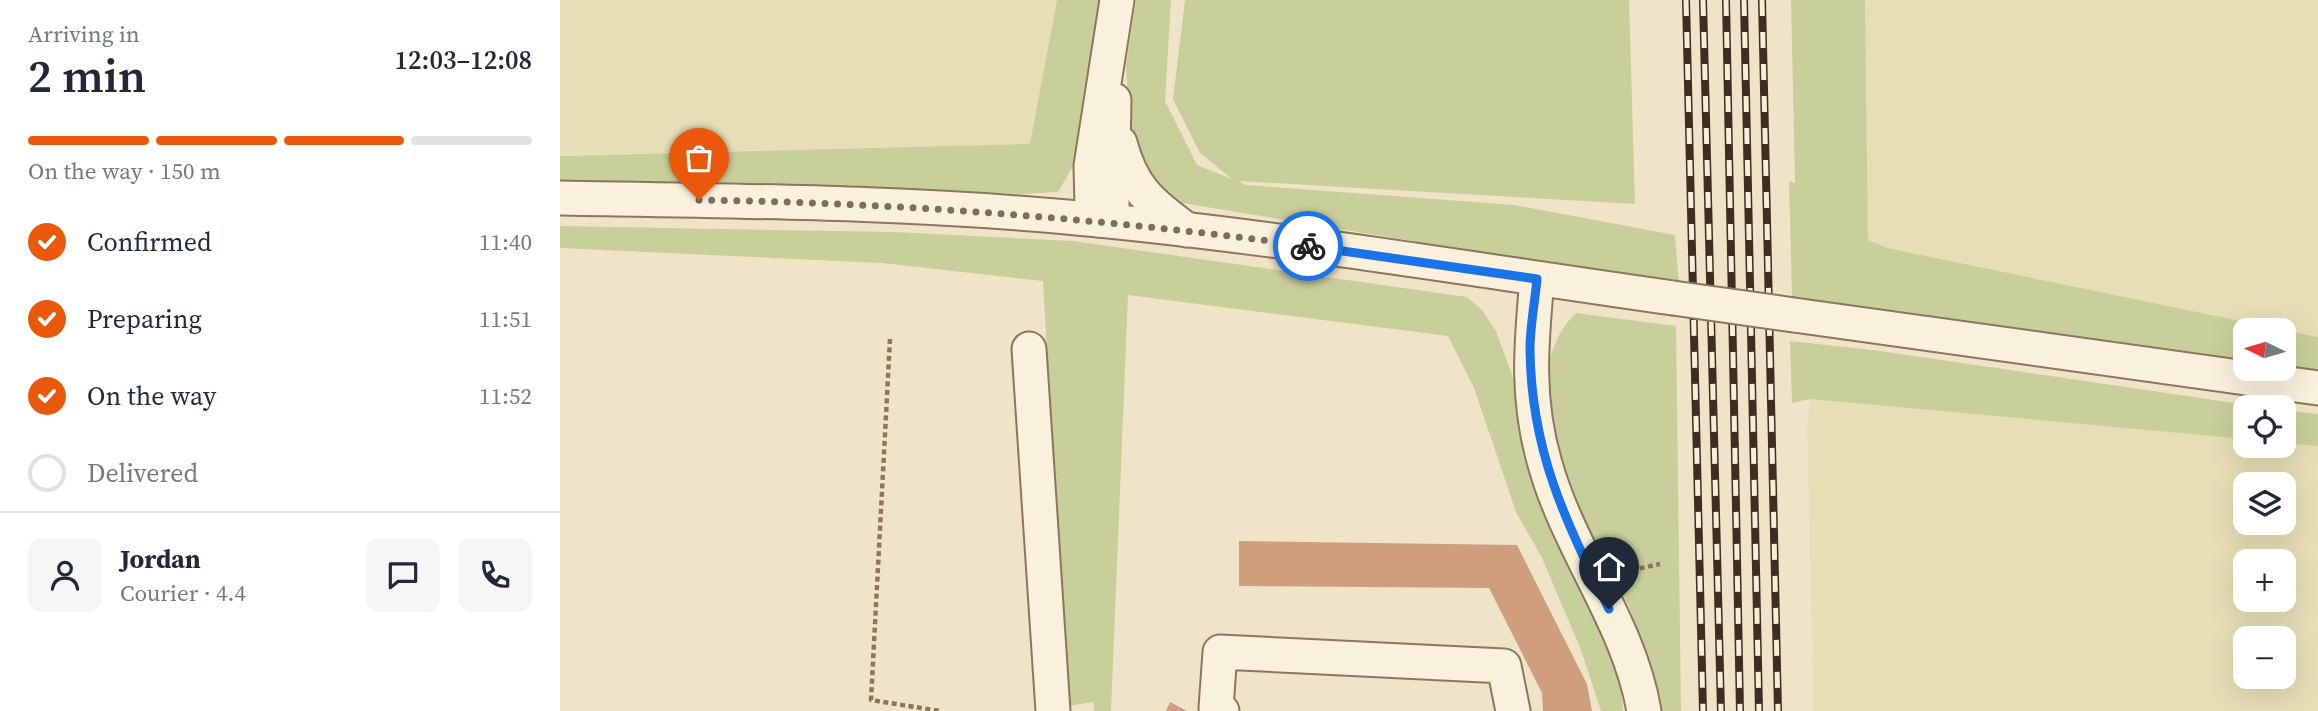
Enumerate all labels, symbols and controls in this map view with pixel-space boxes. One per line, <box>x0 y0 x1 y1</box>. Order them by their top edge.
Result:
text: Arriving in <box>28 18 140 50</box>
text: 12:03–12:08 <box>395 42 532 78</box>
text: 2 min <box>28 44 146 107</box>
pin <box>669 128 729 200</box>
icon: bag <box>680 139 718 177</box>
text: On the way · 150 m <box>28 155 221 187</box>
courier <box>1273 211 1343 281</box>
icon: check <box>28 223 66 261</box>
text: Confirmed <box>87 224 212 260</box>
text: 11:40 <box>479 226 532 258</box>
icon: bike <box>1289 227 1327 265</box>
icon: check <box>28 300 66 338</box>
text: Preparing <box>87 301 202 337</box>
text: 11:51 <box>479 303 532 335</box>
north arrow <box>2233 318 2296 382</box>
map controls <box>2233 318 2296 689</box>
icon: check <box>28 377 66 415</box>
text: On the way <box>87 378 216 414</box>
text: 11:52 <box>479 380 532 412</box>
button: locate <box>2233 395 2296 458</box>
text: Delivered <box>87 455 198 491</box>
button: layers <box>2233 472 2296 535</box>
pin <box>1579 537 1639 609</box>
button: person <box>28 538 102 612</box>
button: chat <box>366 538 440 612</box>
button: phone <box>458 538 532 612</box>
text: Jordan <box>120 541 201 577</box>
icon: home <box>1590 548 1628 586</box>
button: + <box>2233 549 2296 612</box>
text: Courier · 4.4 <box>120 577 246 609</box>
button: − <box>2233 626 2296 689</box>

